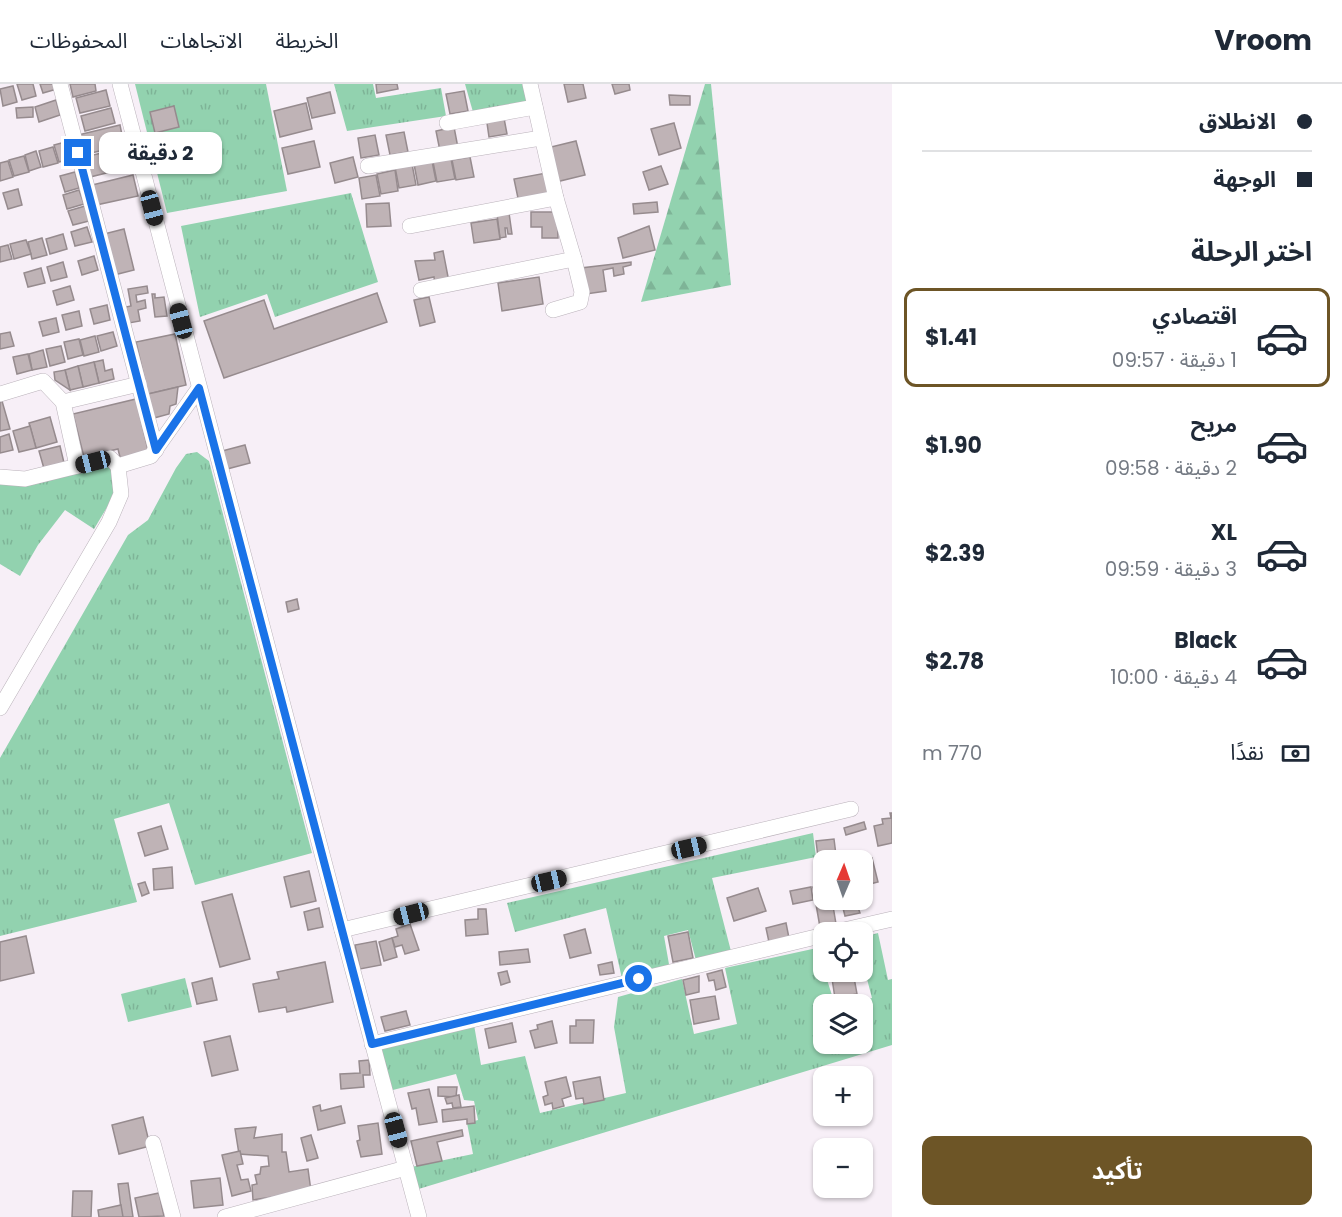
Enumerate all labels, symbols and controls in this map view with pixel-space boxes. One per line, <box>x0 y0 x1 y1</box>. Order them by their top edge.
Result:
text: Vroom <box>1214 21 1312 60</box>
text: المحفوظات <box>30 26 127 55</box>
text: الاتجاهات <box>160 26 242 55</box>
text: الخريطة <box>275 26 338 55</box>
text: الانطلاق <box>1199 106 1276 137</box>
callout: 2 دقيقة <box>99 132 222 174</box>
route end <box>64 139 91 166</box>
text: 2 دقيقة <box>128 139 193 167</box>
text: الوجهة <box>1213 164 1276 195</box>
car <box>139 188 165 228</box>
text: اختر الرحلة <box>1191 233 1312 270</box>
car <box>168 301 194 341</box>
text: اقتصادي <box>1152 301 1237 332</box>
icon: car <box>1255 311 1309 365</box>
text: $1.41 <box>925 322 977 353</box>
text: 1 دقيقة · 09:57 <box>1112 346 1237 374</box>
text: مريح <box>1191 409 1237 440</box>
icon: car <box>1255 419 1309 473</box>
text: $1.90 <box>925 430 982 461</box>
car <box>73 449 113 475</box>
text: 2 دقيقة · 09:58 <box>1105 454 1237 482</box>
text: XL <box>1211 517 1237 548</box>
icon: car <box>1255 527 1309 581</box>
text: $2.39 <box>925 538 985 569</box>
text: 3 دقيقة · 09:59 <box>1105 555 1237 583</box>
text: Black <box>1174 625 1237 656</box>
icon: car <box>1255 635 1309 689</box>
text: $2.78 <box>925 646 984 677</box>
text: 4 دقيقة · 10:00 <box>1110 663 1237 691</box>
text: نقدًا <box>1230 737 1264 768</box>
icon: cash <box>1279 737 1312 770</box>
text: 770 m <box>922 739 982 767</box>
car <box>669 835 709 861</box>
north arrow <box>813 850 873 910</box>
map controls <box>813 850 873 1198</box>
car <box>529 868 569 894</box>
car <box>391 901 431 927</box>
button: locate <box>813 922 873 982</box>
route start <box>625 965 652 992</box>
button: layers <box>813 994 873 1054</box>
button: + <box>813 1066 873 1126</box>
car <box>383 1110 409 1150</box>
button: تأكيد <box>922 1136 1312 1205</box>
button: − <box>813 1138 873 1198</box>

